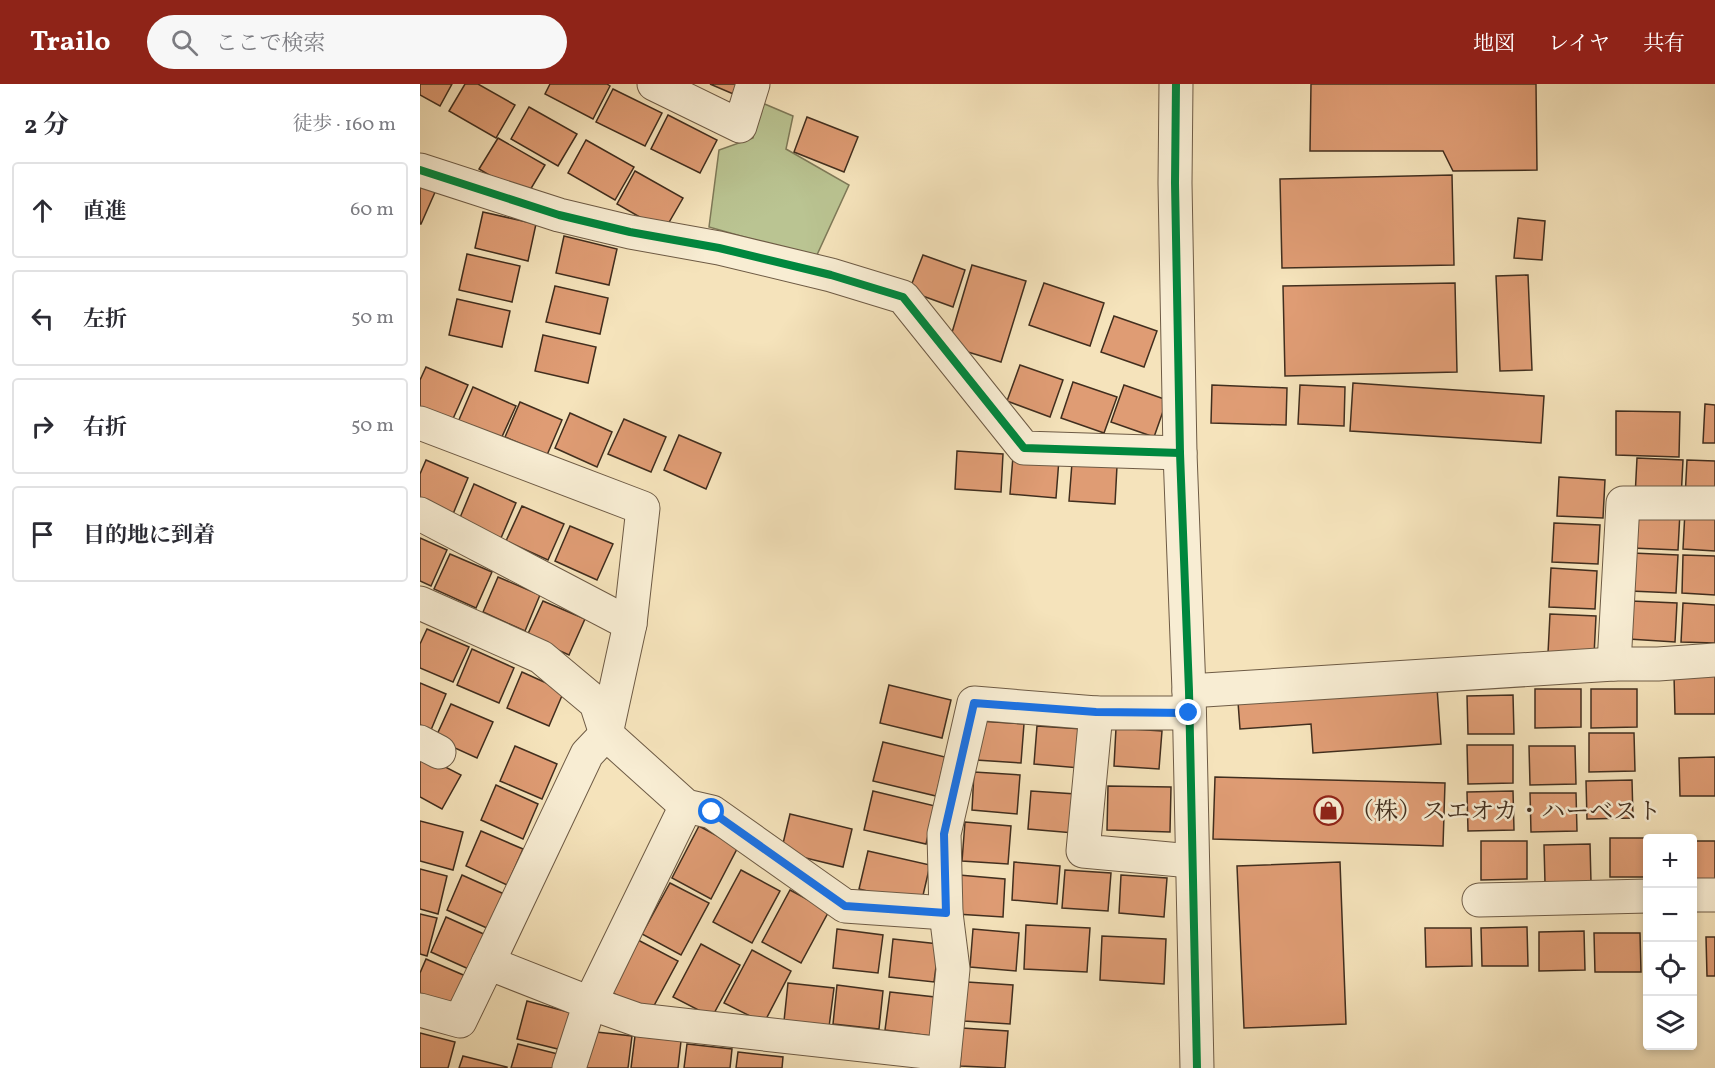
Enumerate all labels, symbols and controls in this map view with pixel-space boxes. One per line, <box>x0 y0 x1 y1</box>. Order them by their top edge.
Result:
search box <box>147 15 567 69</box>
text: Trailo <box>30 23 111 62</box>
icon: search <box>168 26 201 59</box>
text: ここで検索 <box>216 29 326 60</box>
text: 地図 <box>1473 30 1515 59</box>
text: レイヤ <box>1548 30 1610 59</box>
text: 共有 <box>1643 30 1685 59</box>
text: 2 分 <box>24 108 69 144</box>
text: 徒歩 · 160 m <box>292 111 396 139</box>
icon: ahead <box>26 194 59 227</box>
text: 60 m <box>350 196 394 224</box>
text: 直進 <box>83 197 127 228</box>
icon: left <box>26 302 59 335</box>
text: 50 m <box>351 304 394 332</box>
text: 左折 <box>83 305 127 336</box>
icon: right <box>26 410 59 443</box>
text: 50 m <box>351 412 394 440</box>
text: 右折 <box>83 413 127 444</box>
icon: arrive <box>26 518 59 551</box>
text: 目的地に到着 <box>83 521 215 552</box>
route end <box>1175 699 1201 725</box>
shop icon: （株）スエオカ・ハーベスト <box>1313 795 1345 827</box>
place label: （株）スエオカ・ハーベスト <box>1350 796 1661 830</box>
route start <box>698 798 724 824</box>
map controls <box>1643 834 1697 1050</box>
button: + <box>1643 834 1697 888</box>
button: − <box>1643 888 1697 942</box>
button: locate <box>1643 942 1697 996</box>
button: layers <box>1643 996 1697 1050</box>

